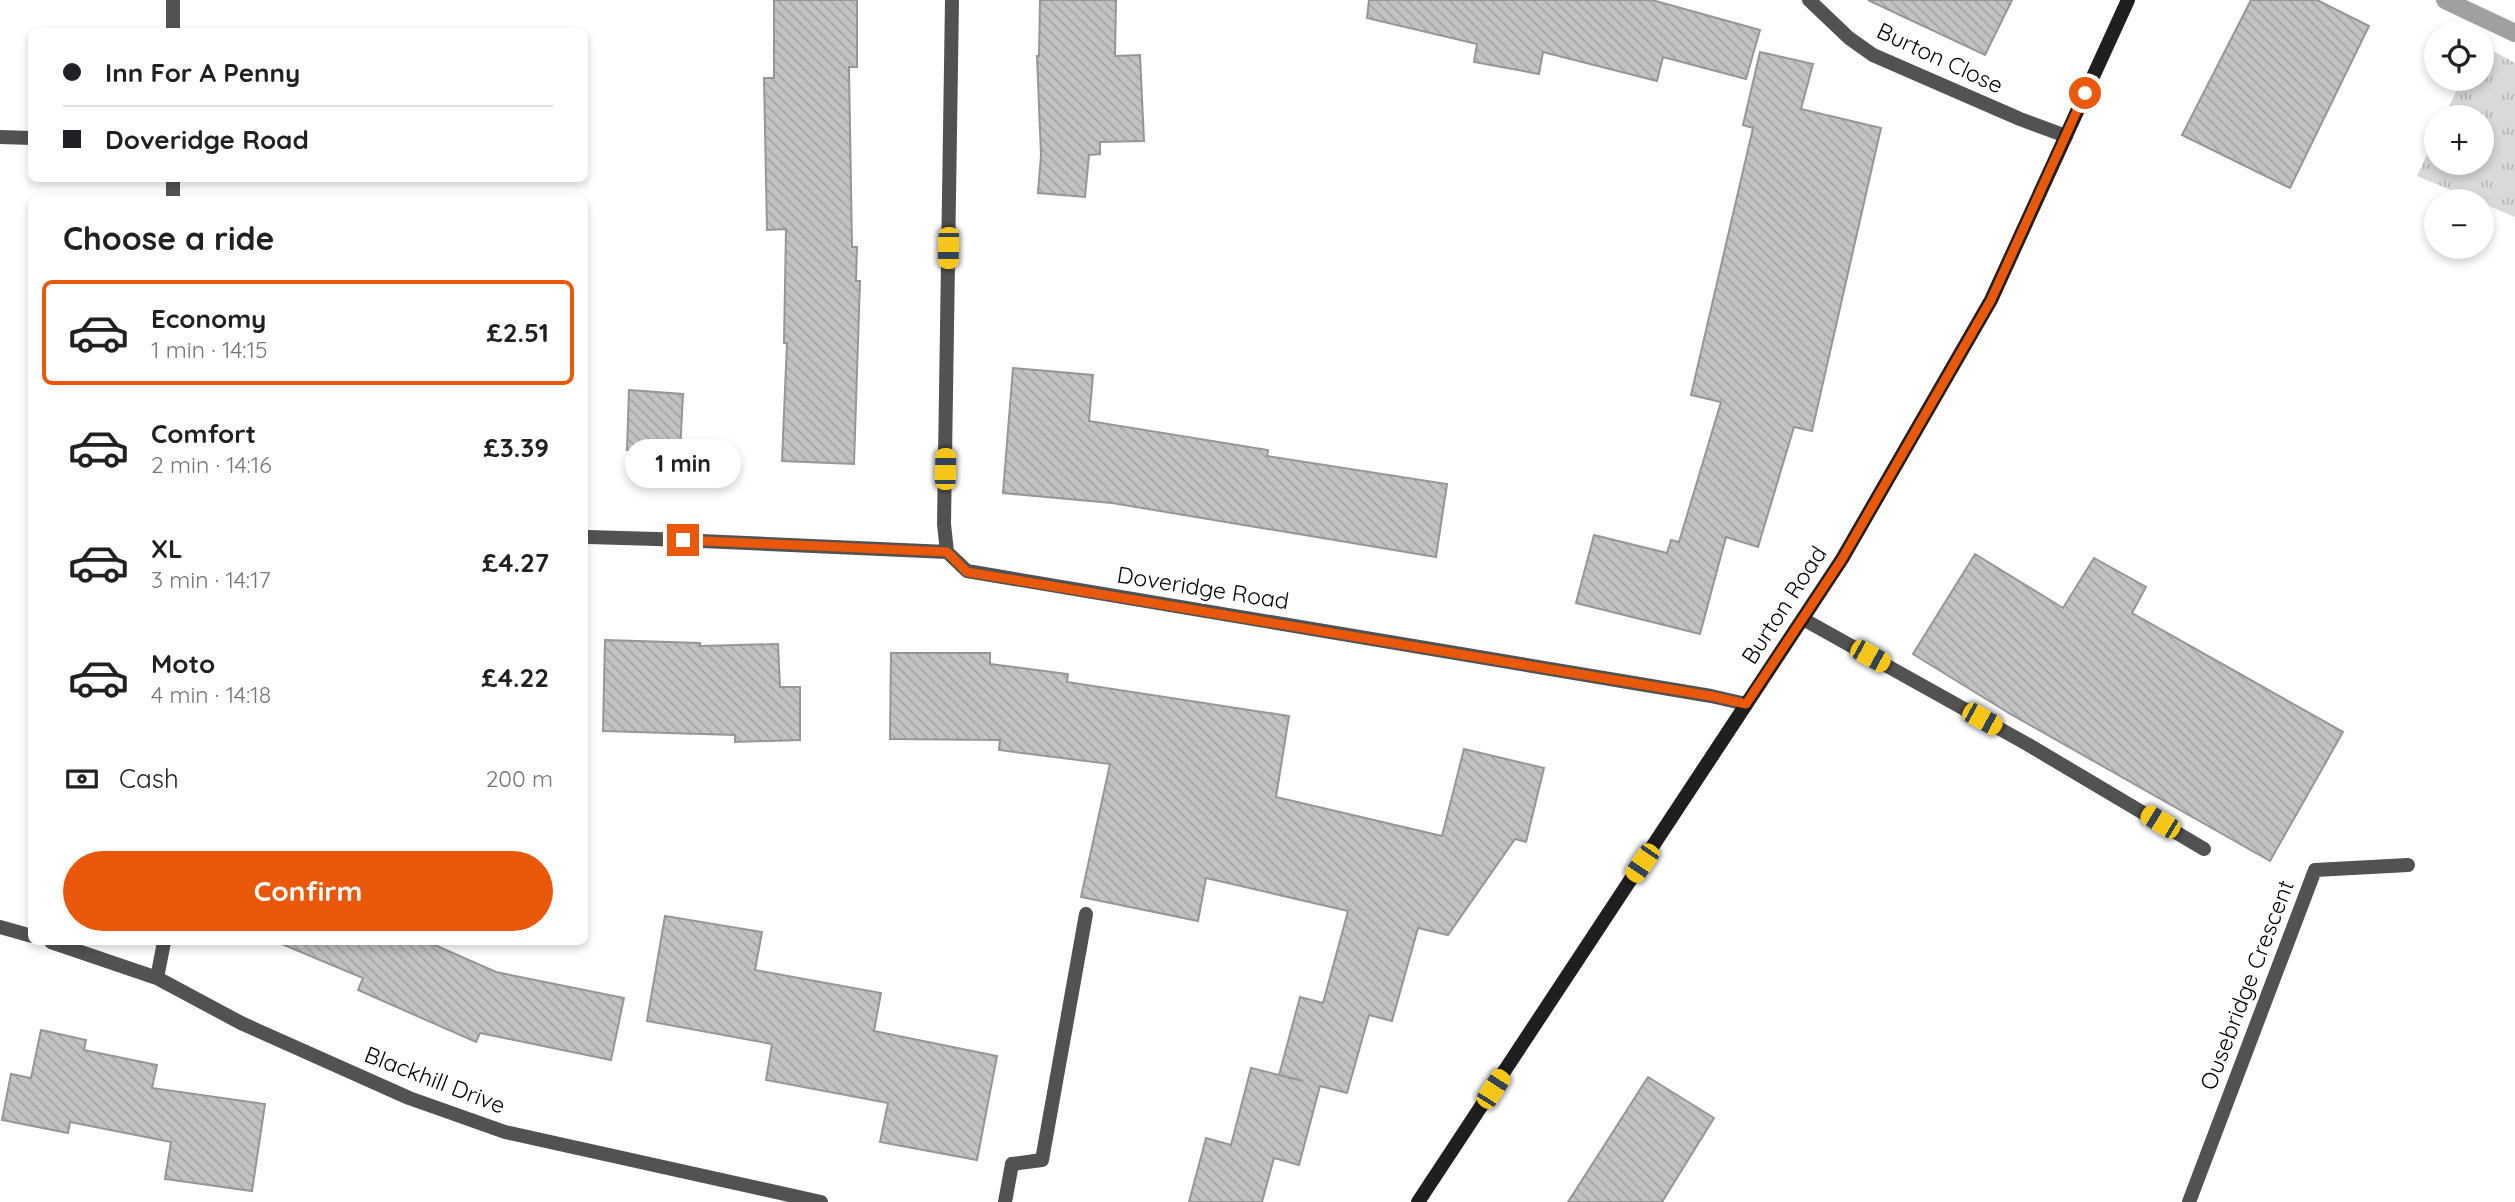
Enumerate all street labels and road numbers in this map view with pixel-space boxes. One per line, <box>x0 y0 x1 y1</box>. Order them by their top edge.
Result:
street label: Burton Close <box>1873 16 2008 99</box>
street label: Burton Road <box>1735 540 1833 669</box>
street label: Doveridge Road <box>1115 560 1291 615</box>
street label: Ousebridge Crescent <box>2193 876 2300 1094</box>
street label: Blackhill Drive <box>361 1039 510 1120</box>

